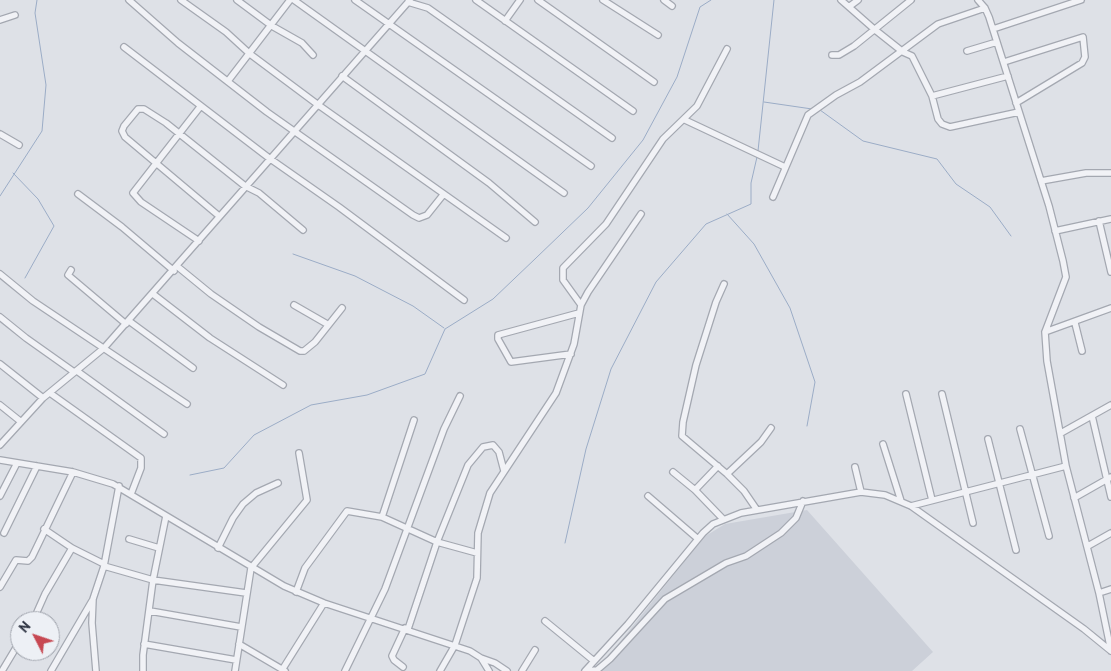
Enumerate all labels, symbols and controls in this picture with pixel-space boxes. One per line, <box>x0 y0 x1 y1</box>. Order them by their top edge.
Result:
north arrow <box>10 611 60 661</box>
text: N <box>15 617 34 636</box>

